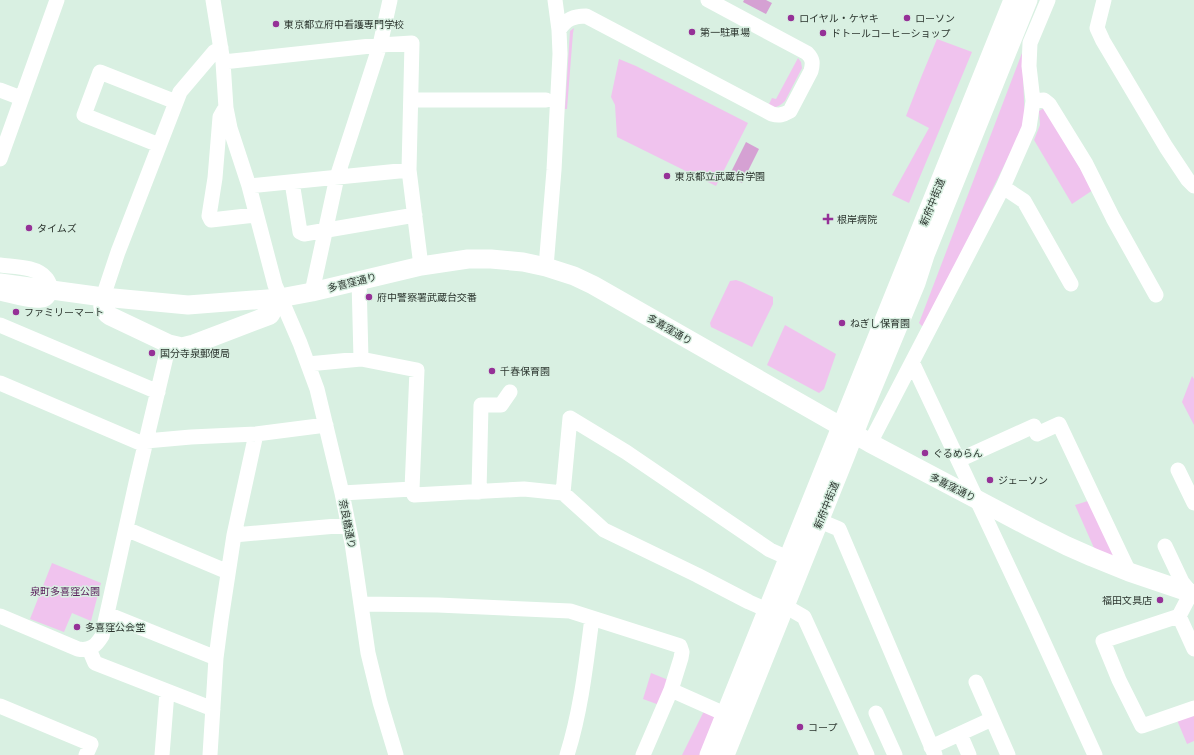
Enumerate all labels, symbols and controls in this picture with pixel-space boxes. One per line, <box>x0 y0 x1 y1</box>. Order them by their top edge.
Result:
place label: ロイヤル・ケヤキ <box>799 11 879 26</box>
place label: ローソン <box>915 11 955 26</box>
marker: ロイヤル・ケヤキ <box>786 13 796 23</box>
marker: ローソン <box>902 13 912 23</box>
place label: 東京都立府中看護専門学校 <box>284 17 404 32</box>
marker: 東京都立府中看護専門学校 <box>271 19 281 29</box>
place label: 第一駐車場 <box>700 25 750 40</box>
place label: ドトールコーヒーショップ <box>831 26 951 41</box>
marker: 第一駐車場 <box>687 27 697 37</box>
marker: ドトールコーヒーショップ <box>818 28 828 38</box>
place label: 東京都立武蔵台学園 <box>675 169 765 184</box>
marker: 東京都立武蔵台学園 <box>662 171 672 181</box>
street label: 新府中街道 <box>916 176 949 228</box>
place label: 根岸病院 <box>837 212 877 227</box>
marker: 根岸病院 <box>822 213 834 225</box>
place label: タイムズ <box>37 221 77 236</box>
marker: タイムズ <box>24 223 34 233</box>
street label: 多喜窪通り <box>326 269 378 296</box>
place label: 府中警察署武蔵台交番 <box>377 290 477 305</box>
marker: 府中警察署武蔵台交番 <box>364 292 374 302</box>
place label: ファミリーマート <box>24 305 104 320</box>
marker: ファミリーマート <box>11 307 21 317</box>
street label: 多喜窪通り <box>644 310 695 348</box>
place label: ねぎし保育園 <box>850 316 910 331</box>
marker: ねぎし保育園 <box>837 318 847 328</box>
place label: 国分寺泉郵便局 <box>160 346 230 361</box>
marker: 国分寺泉郵便局 <box>147 348 157 358</box>
place label: 千春保育園 <box>500 364 550 379</box>
marker: 千春保育園 <box>487 366 497 376</box>
place label: ぐるめらん <box>933 446 983 461</box>
marker: ぐるめらん <box>920 448 930 458</box>
street label: 多喜窪通り <box>927 469 978 505</box>
place label: ジェーソン <box>998 473 1048 488</box>
marker: ジェーソン <box>985 475 995 485</box>
street label: 新府中街道 <box>810 479 843 531</box>
street label: 奈良橋通り <box>335 498 360 550</box>
park label: 泉町多喜窪公園 <box>30 584 100 599</box>
place label: 福田文具店 <box>1102 593 1152 608</box>
marker: 福田文具店 <box>1155 595 1165 605</box>
place label: 多喜窪公会堂 <box>85 620 145 635</box>
marker: 多喜窪公会堂 <box>72 622 82 632</box>
place label: コープ <box>808 720 837 735</box>
marker: コープ <box>795 722 805 732</box>

